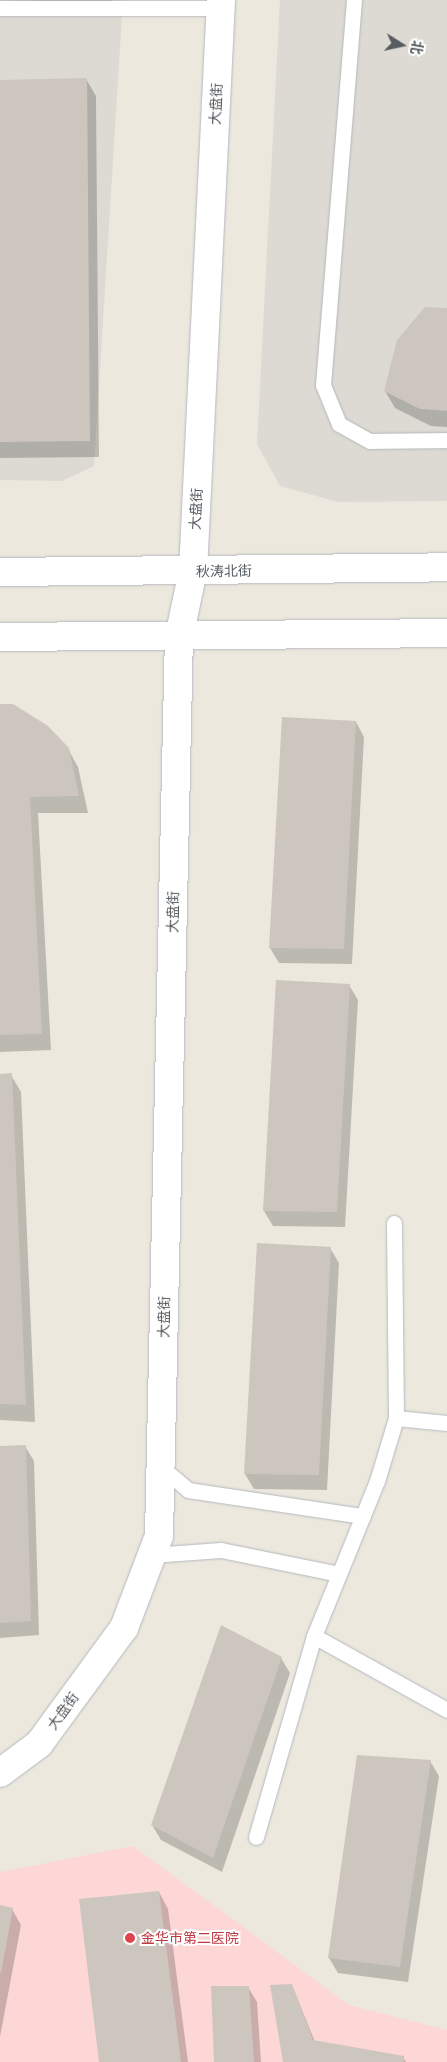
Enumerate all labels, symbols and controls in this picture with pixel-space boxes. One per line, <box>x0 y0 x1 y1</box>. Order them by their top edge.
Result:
north arrow <box>377 20 427 70</box>
text: 北 <box>406 39 429 56</box>
street label: 大盘街 <box>207 83 225 125</box>
street label: 大盘街 <box>187 488 205 530</box>
street label: 秋涛北街 <box>196 562 252 580</box>
street label: 大盘街 <box>164 891 182 933</box>
street label: 大盘街 <box>155 1296 173 1338</box>
street label: 大盘街 <box>44 1689 82 1733</box>
place label: 金华市第二医院 <box>141 1930 239 1946</box>
marker: 金华市第二医院 <box>123 1931 137 1945</box>

